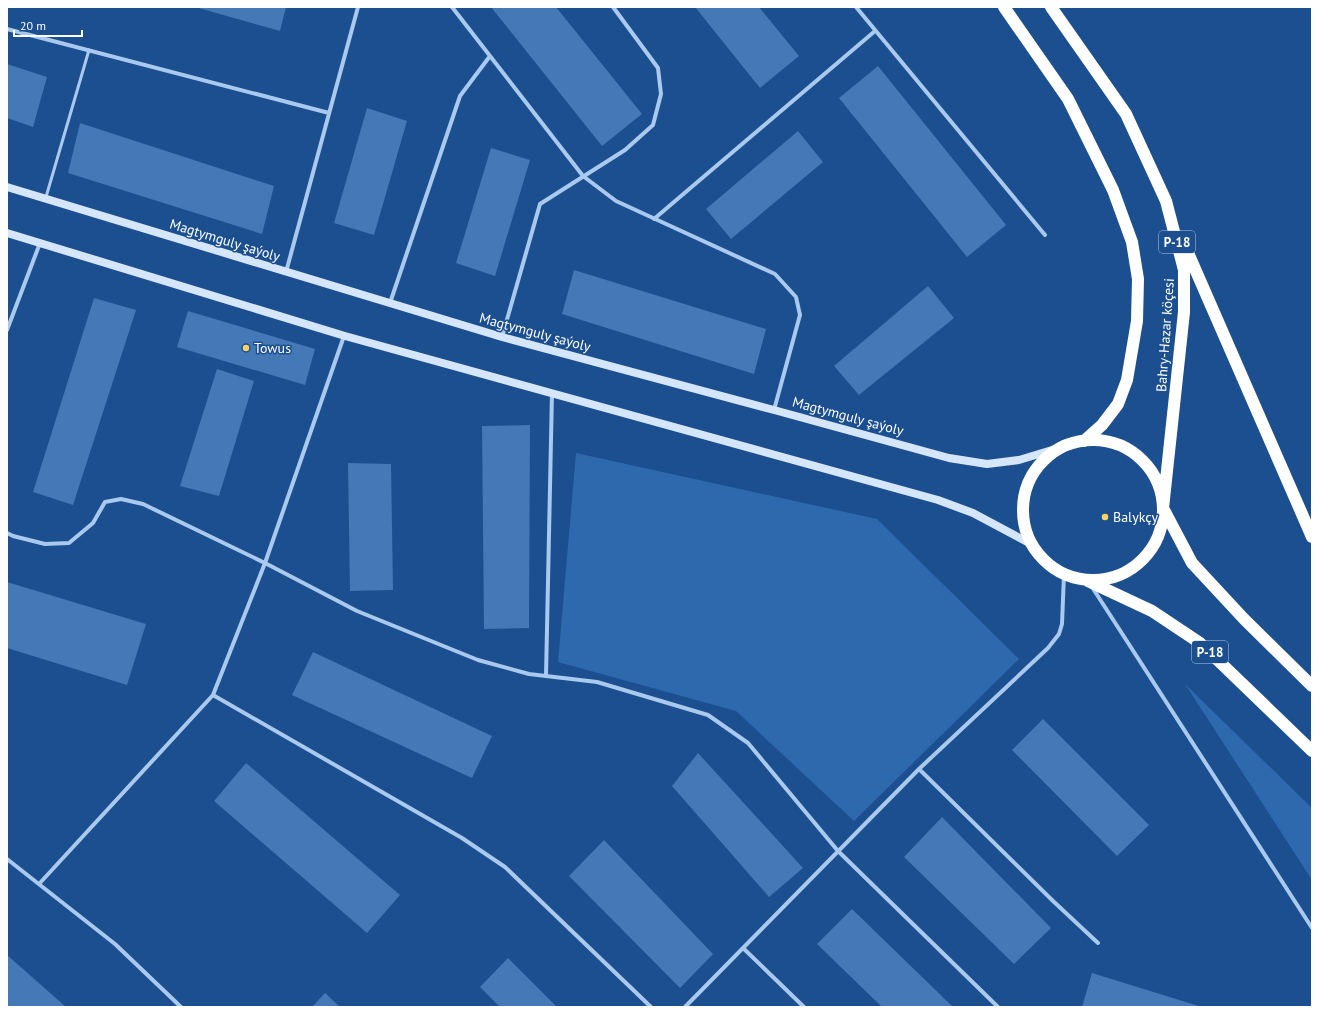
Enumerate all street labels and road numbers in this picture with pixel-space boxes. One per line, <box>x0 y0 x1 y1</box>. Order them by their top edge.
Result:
street label: Magtymguly şaýoly <box>168 215 283 265</box>
road number: P-18 <box>1159 231 1195 253</box>
street label: Bahry-Hazar köçesi <box>1152 278 1178 392</box>
street label: Magtymguly şaýoly <box>477 308 593 356</box>
street label: Magtymguly şaýoly <box>790 392 906 440</box>
road number: P-18 <box>1192 641 1228 663</box>

